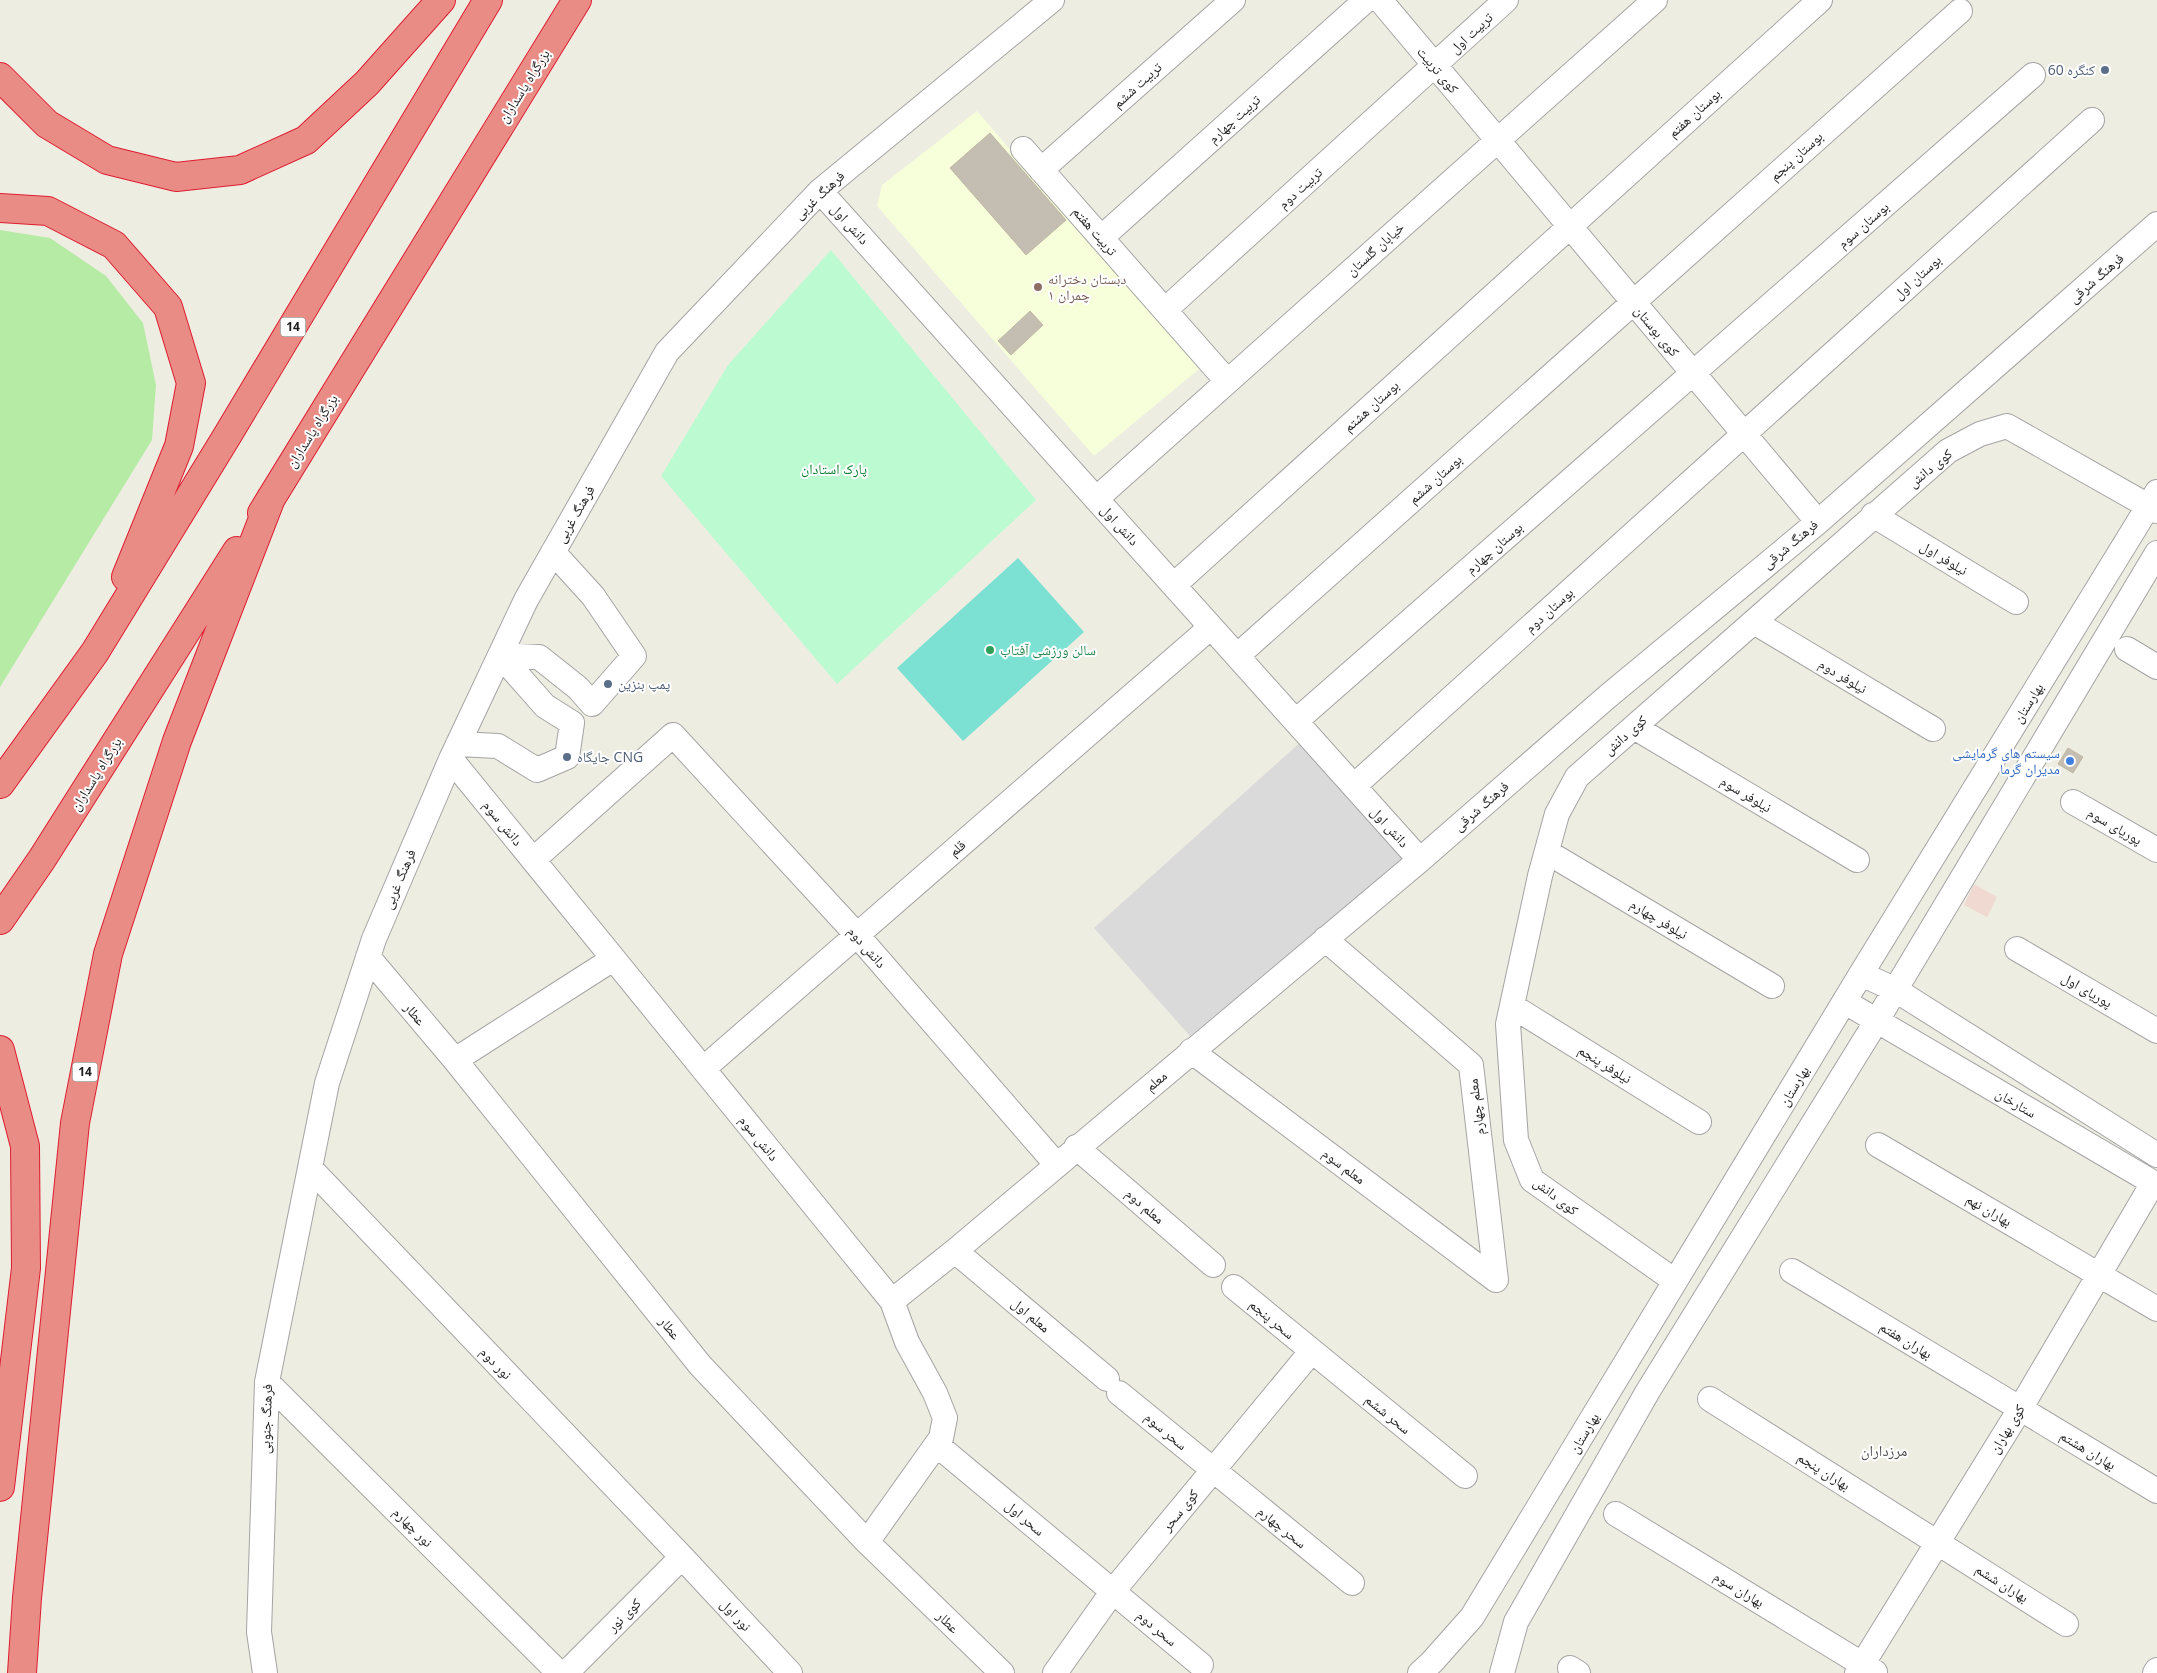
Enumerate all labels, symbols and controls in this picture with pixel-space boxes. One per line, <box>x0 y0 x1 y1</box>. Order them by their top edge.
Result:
street label: تربیت اول <box>1445 8 1497 58</box>
street label: کوی تربیت <box>1413 42 1464 97</box>
street label: بزرگراه پاسداران <box>493 45 554 126</box>
street label: تربیت ششم <box>1108 57 1166 113</box>
place label: کنگره 60 <box>2048 60 2095 79</box>
marker: کنگره 60 <box>2099 64 2111 76</box>
street label: بوستان هفتم <box>1663 84 1725 142</box>
street label: تربیت چهارم <box>1203 90 1265 148</box>
street label: بوستان پنجم <box>1765 127 1827 185</box>
street label: تربیت دوم <box>1273 163 1327 213</box>
street label: فرهنگ غربی <box>789 166 848 223</box>
street label: بوستان سوم <box>1833 197 1893 253</box>
street label: دانش اول <box>827 199 874 248</box>
street label: تربیت هفتم <box>1068 202 1122 260</box>
street label: خیابان گلستان <box>1342 217 1408 280</box>
street label: فرهنگ شرقی <box>2064 248 2128 307</box>
street label: بوستان اول <box>1889 250 1945 303</box>
place label: دبستان دخترانه چمران ۱ <box>1048 269 1126 304</box>
marker: دبستان دخترانه چمران ۱ <box>1032 281 1044 293</box>
street label: کوی بوستان <box>1630 301 1684 360</box>
road number: 14 <box>280 318 306 337</box>
street label: بوستان هشتم <box>1339 375 1403 436</box>
street label: بزرگراه پاسداران <box>281 390 342 471</box>
street label: کوی دانش <box>1904 444 1956 491</box>
street label: بوستان ششم <box>1404 449 1466 508</box>
park label: پارک استادان <box>801 459 867 478</box>
street label: فرهنگ غربی <box>550 481 599 546</box>
street label: دانش اول <box>1097 500 1144 549</box>
street label: فرهنگ شرقی <box>1758 515 1822 573</box>
street label: بوستان چهارم <box>1461 517 1527 579</box>
street label: نیلوفر اول <box>1917 536 1972 579</box>
street label: بوستان دوم <box>1520 583 1578 637</box>
place label: سالن ورزشی آفتاب <box>1000 640 1096 659</box>
marker: سالن ورزشی آفتاب <box>984 644 996 656</box>
street label: نیلوفر دوم <box>1815 654 1871 698</box>
place label: پمپ بنزین <box>618 674 670 693</box>
marker: پمپ بنزین <box>602 678 614 690</box>
street label: بهارستان <box>2008 679 2047 726</box>
street label: کوی دانش <box>1599 710 1651 759</box>
street label: بزرگراه پاسداران <box>65 733 126 814</box>
place label: سیستم های گرمایشی مدیران گرما <box>1952 743 2060 778</box>
place label: جایگاه CNG <box>577 747 643 766</box>
marker: جایگاه CNG <box>561 751 573 763</box>
marker: سیستم های گرمایشی مدیران گرما <box>2064 755 2076 767</box>
street label: نیلوفر سوم <box>1717 771 1776 817</box>
street label: فرهنگ شرقی <box>1449 776 1513 835</box>
street label: دانش سوم <box>478 796 528 850</box>
street label: دانش اول <box>1367 802 1414 851</box>
street label: پوریای سوم <box>2084 802 2146 850</box>
street label: قلم <box>944 835 970 861</box>
street label: فرهنگ غربی <box>377 846 420 912</box>
street label: نیلوفر چهارم <box>1626 894 1692 944</box>
street label: دانش دوم <box>843 922 891 973</box>
street label: پوریای اول <box>2058 967 2116 1012</box>
street label: عطار <box>399 997 431 1029</box>
street label: نیلوفر پنجم <box>1574 1040 1636 1088</box>
road number: 14 <box>72 1062 98 1082</box>
street label: بهارستان <box>1774 1062 1813 1110</box>
street label: معلم <box>1141 1066 1171 1096</box>
street label: معلم چهارم <box>1463 1078 1489 1136</box>
street label: ستارخان <box>1993 1083 2040 1122</box>
street label: دانش سوم <box>734 1111 784 1165</box>
street label: معلم سوم <box>1318 1143 1370 1189</box>
street label: کوی دانش <box>1530 1172 1583 1219</box>
street label: معلم دوم <box>1121 1183 1169 1229</box>
street label: بهاران نهم <box>1962 1189 2016 1231</box>
street label: معلم اول <box>1007 1293 1055 1337</box>
street label: سحر پنجم <box>1245 1294 1299 1344</box>
street label: عطار <box>655 1311 686 1343</box>
street label: بهاران هفتم <box>1876 1316 1936 1364</box>
street label: نور دوم <box>475 1342 517 1384</box>
street label: فرهنگ جنوبی <box>255 1383 276 1454</box>
street label: سحر ششم <box>1361 1389 1415 1439</box>
street label: کوی بهاران <box>1984 1400 2029 1457</box>
street label: سحر سوم <box>1140 1407 1192 1455</box>
street label: بهارستان <box>1564 1409 1603 1457</box>
street label: بهاران هشتم <box>2056 1425 2120 1475</box>
district label: مرزداران <box>1861 1440 1907 1461</box>
street label: بهاران پنجم <box>1794 1447 1854 1495</box>
street label: کوی سحر <box>1156 1485 1202 1535</box>
street label: سحر اول <box>1002 1496 1049 1540</box>
street label: سحر چهارم <box>1253 1501 1311 1553</box>
street label: نور چهارم <box>388 1502 438 1552</box>
street label: بهاران ششم <box>1972 1559 2033 1607</box>
street label: بهاران سوم <box>1710 1566 1768 1612</box>
street label: کوی نور <box>602 1593 645 1636</box>
street label: نور اول <box>717 1594 756 1635</box>
street label: عطار <box>932 1605 964 1637</box>
street label: سحر دوم <box>1133 1605 1181 1651</box>

